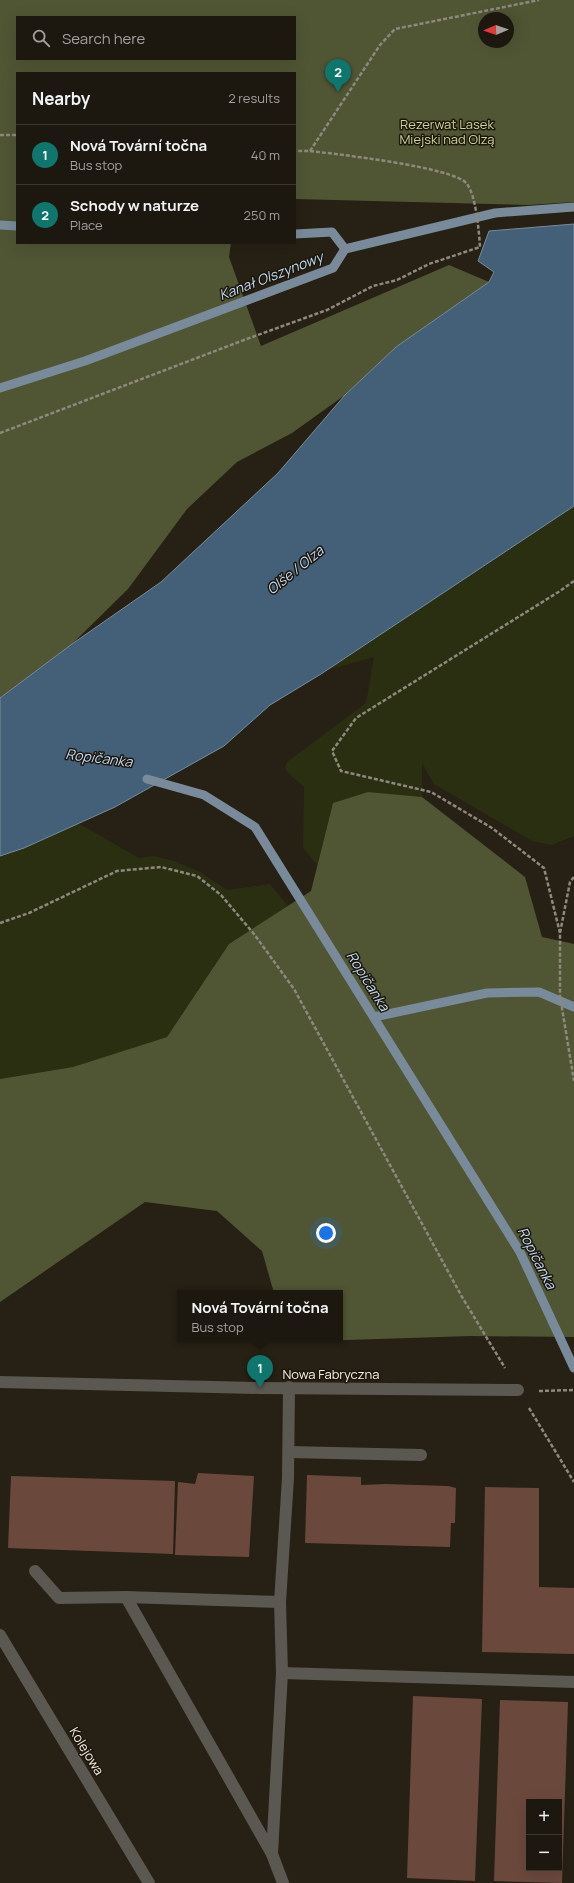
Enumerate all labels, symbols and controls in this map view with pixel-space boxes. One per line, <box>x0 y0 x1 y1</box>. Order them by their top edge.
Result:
north arrow <box>478 12 514 48</box>
search box <box>16 16 296 60</box>
icon: search <box>30 27 52 49</box>
text: Search here <box>62 28 145 49</box>
pin: 2 <box>325 59 351 92</box>
text: Nearby <box>32 87 90 110</box>
text: 2 results <box>228 89 280 107</box>
park label: Rezerwat Lasek Miejski nad Olzą <box>399 115 495 148</box>
text: Nová Tovární točna <box>70 135 207 156</box>
text: 1 <box>42 146 48 164</box>
text: 40 m <box>251 146 280 164</box>
text: Bus stop <box>70 156 122 174</box>
text: Schody w naturze <box>70 195 199 216</box>
text: 2 <box>41 206 49 224</box>
text: 250 m <box>244 206 280 224</box>
text: Place <box>70 216 103 234</box>
water label: Kanał Olszynowy <box>216 246 328 304</box>
water label: Olše / Olza <box>262 540 328 598</box>
water label: Ropičanka <box>65 744 135 771</box>
water label: Ropičanka <box>343 947 395 1015</box>
your location <box>316 1223 336 1243</box>
water label: Ropičanka <box>514 1224 562 1293</box>
popup <box>177 1290 343 1342</box>
text: Nová Tovární točna <box>191 1297 329 1318</box>
text: Bus stop <box>191 1318 244 1336</box>
pin: 1 <box>247 1355 273 1388</box>
street label: Nowa Fabryczna <box>282 1365 380 1383</box>
street label: Kolejowa <box>66 1724 108 1778</box>
map controls <box>526 1799 562 1871</box>
button: + <box>526 1799 562 1835</box>
button: − <box>526 1835 562 1871</box>

